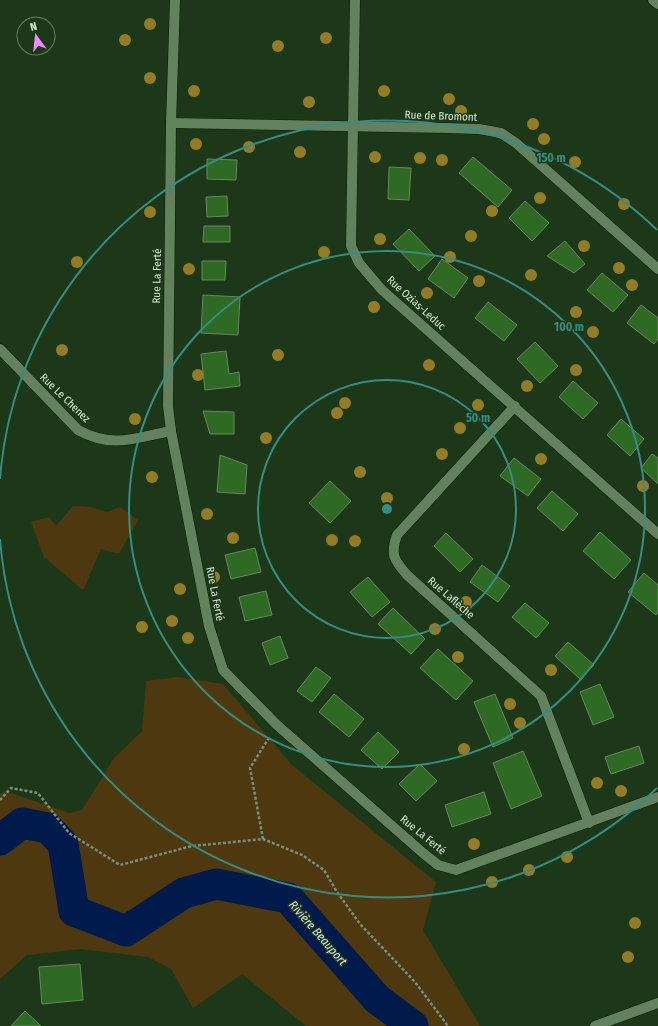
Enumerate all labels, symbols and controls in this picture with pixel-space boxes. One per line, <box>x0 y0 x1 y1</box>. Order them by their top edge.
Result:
north arrow <box>16 16 56 56</box>
text: N <box>29 20 38 34</box>
street label: Rue de Bromont <box>404 108 478 124</box>
text: 150 m <box>536 151 566 165</box>
street label: Rue La Ferté <box>150 248 164 304</box>
street label: Rue Ozias-Leduc <box>384 273 448 333</box>
text: 100 m <box>554 320 584 334</box>
street label: Rue Le Chenez <box>37 371 93 426</box>
text: 50 m <box>466 411 490 425</box>
centre of rings <box>380 502 394 516</box>
street label: Rue La Ferté <box>203 566 227 622</box>
street label: Rue Laflèche <box>425 574 477 622</box>
street label: Rue La Ferté <box>397 813 449 857</box>
water label: Rivière Beauport <box>286 898 350 968</box>

